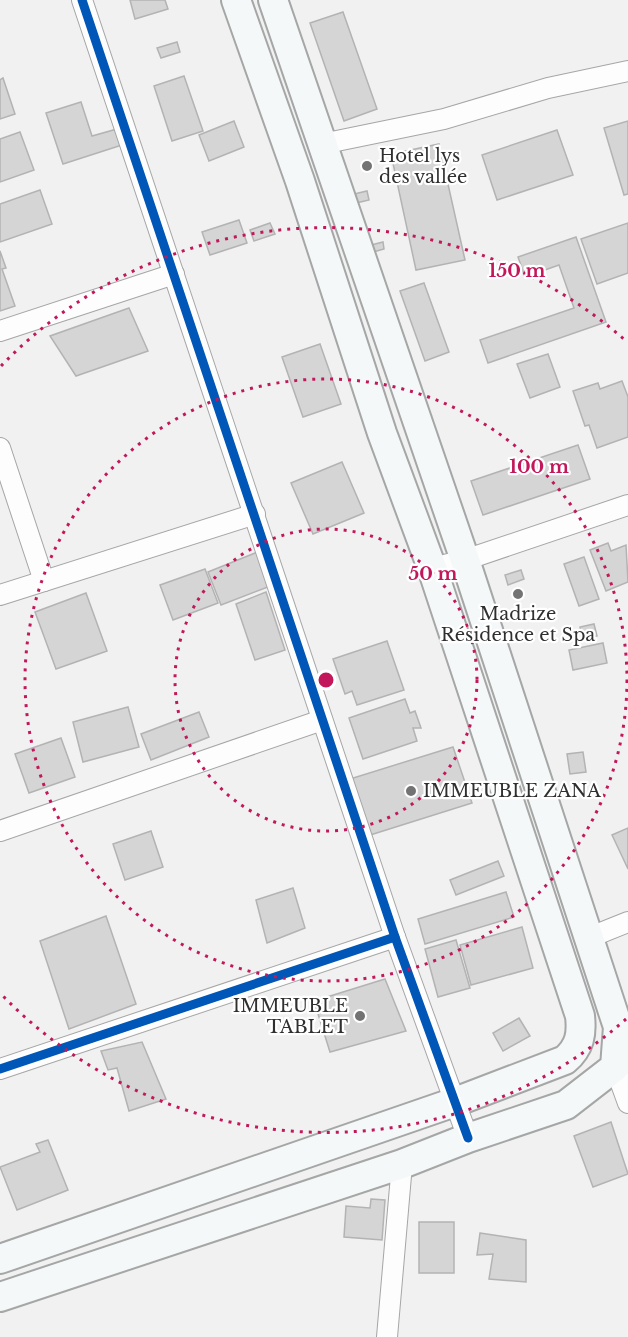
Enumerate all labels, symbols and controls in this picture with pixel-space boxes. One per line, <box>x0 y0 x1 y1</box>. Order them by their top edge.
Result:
place label: Hotel lys des vallée <box>379 145 467 188</box>
marker: Hotel lys des vallée <box>360 159 374 173</box>
text: 150 m <box>489 260 546 282</box>
text: 100 m <box>509 456 569 478</box>
text: 50 m <box>409 563 458 585</box>
marker: Madrize Résidence et Spa <box>511 587 525 601</box>
place label: Madrize Résidence et Spa <box>441 603 595 646</box>
centre of rings <box>316 670 336 690</box>
place label: IMMEUBLE ZANA <box>423 780 602 802</box>
marker: IMMEUBLE ZANA <box>404 784 418 798</box>
place label: IMMEUBLE TABLET <box>233 995 349 1038</box>
marker: IMMEUBLE TABLET <box>353 1009 367 1023</box>

